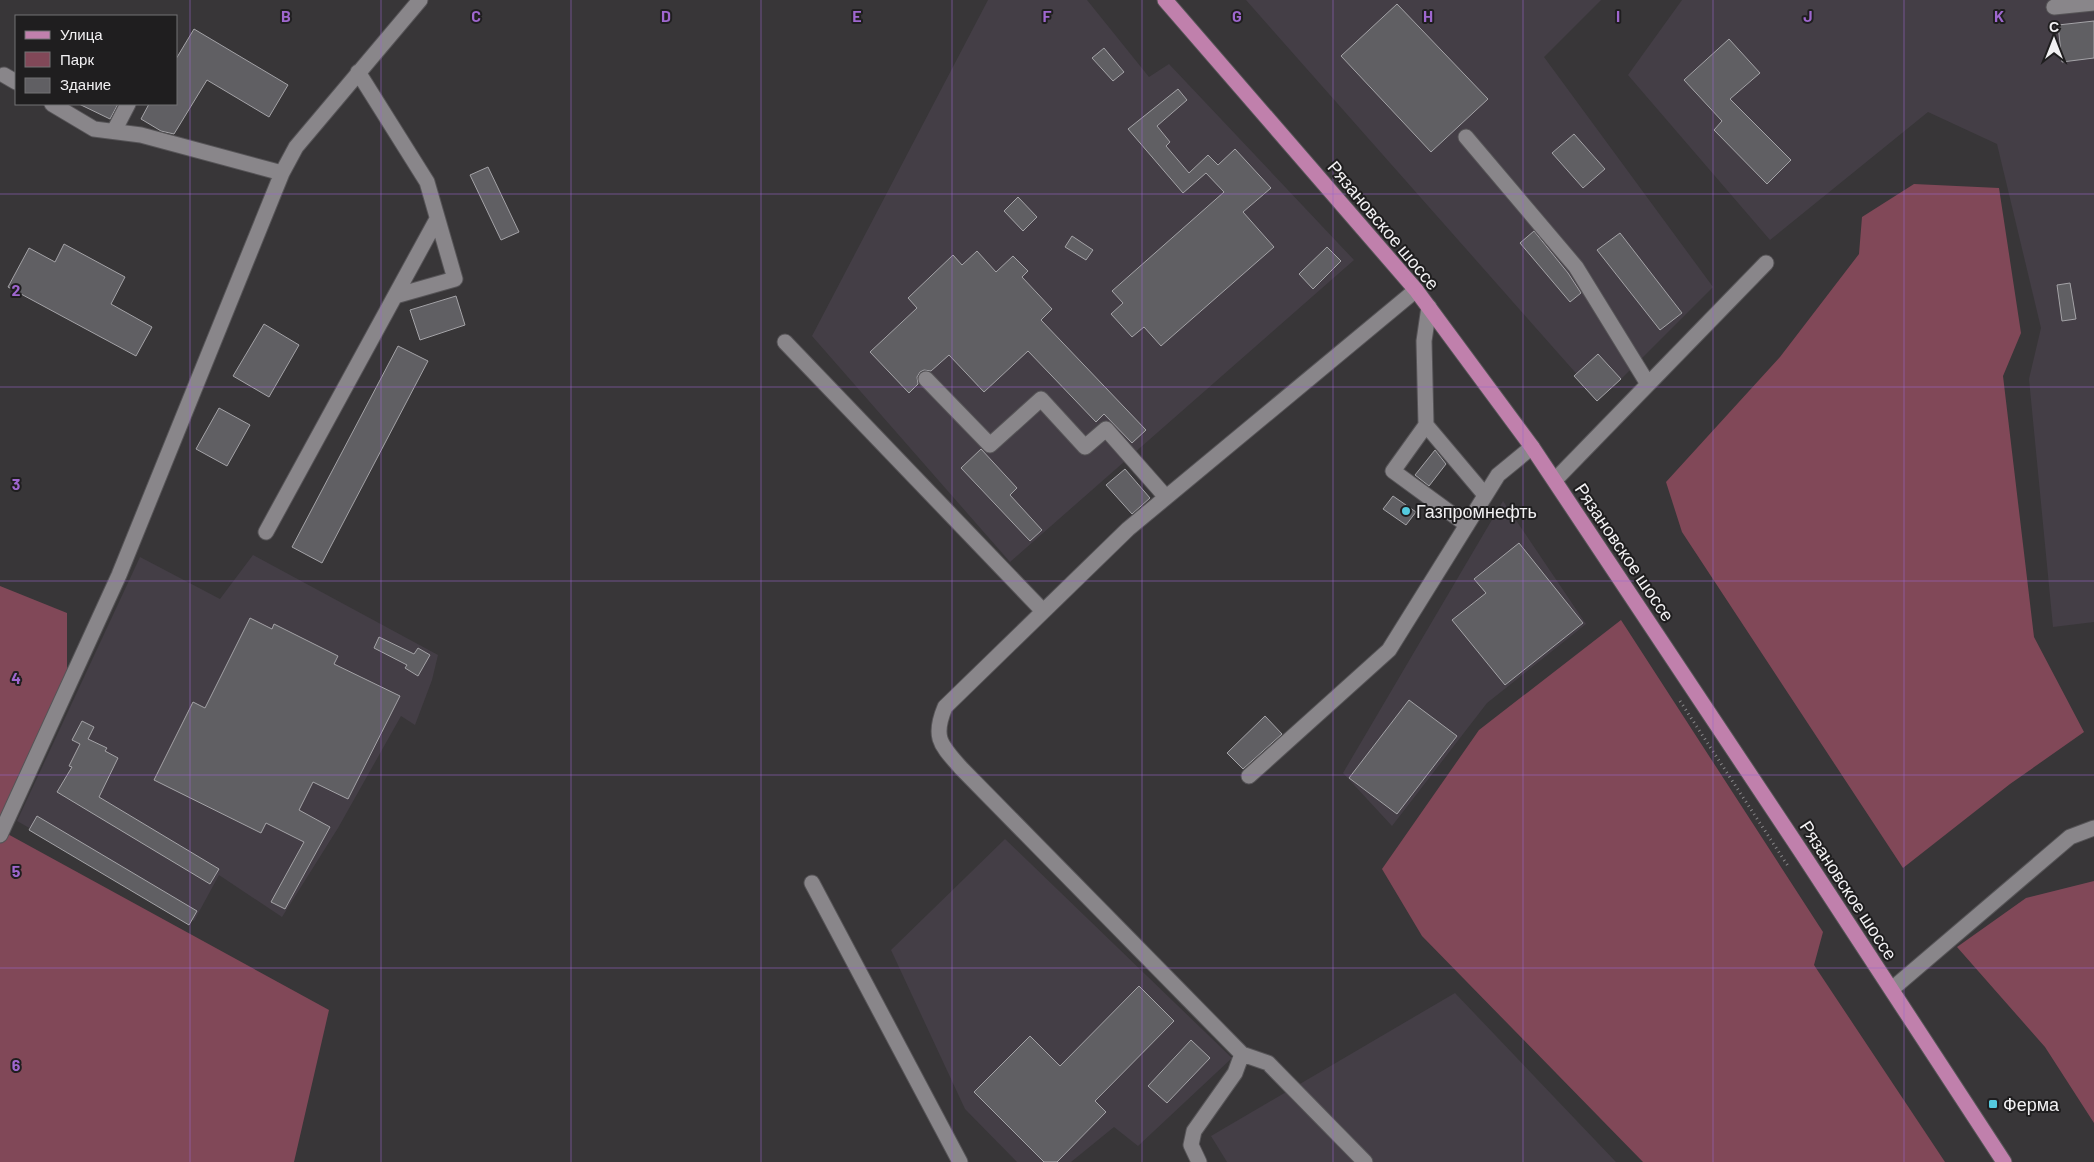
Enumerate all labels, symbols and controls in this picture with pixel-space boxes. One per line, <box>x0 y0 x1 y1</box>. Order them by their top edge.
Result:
text: B <box>281 6 291 25</box>
text: C <box>471 6 481 25</box>
text: D <box>661 6 671 25</box>
text: E <box>852 6 862 25</box>
text: F <box>1043 6 1052 25</box>
text: G <box>1232 6 1242 25</box>
text: H <box>1423 6 1433 25</box>
text: I <box>1616 6 1620 25</box>
text: J <box>1803 6 1813 25</box>
text: K <box>1994 6 2004 25</box>
legend <box>15 15 178 105</box>
north arrow <box>2029 15 2079 65</box>
text: С <box>2049 18 2059 35</box>
text: Улица <box>60 25 103 43</box>
text: Парк <box>60 50 94 68</box>
text: Здание <box>60 75 111 93</box>
street label: Рязановское шоссе <box>1324 156 1444 294</box>
text: 2 <box>12 280 21 299</box>
text: 3 <box>12 474 20 493</box>
street label: Рязановское шоссе <box>1571 479 1679 625</box>
place label: Газпромнефть <box>1416 500 1537 522</box>
marker: Газпромнефть <box>1400 505 1412 517</box>
text: 4 <box>11 668 21 687</box>
street label: Рязановское шоссе <box>1796 816 1902 964</box>
text: 5 <box>12 861 21 880</box>
text: 6 <box>12 1055 21 1074</box>
place label: Ферма <box>2003 1093 2060 1115</box>
marker: Ферма <box>1987 1098 1999 1110</box>

